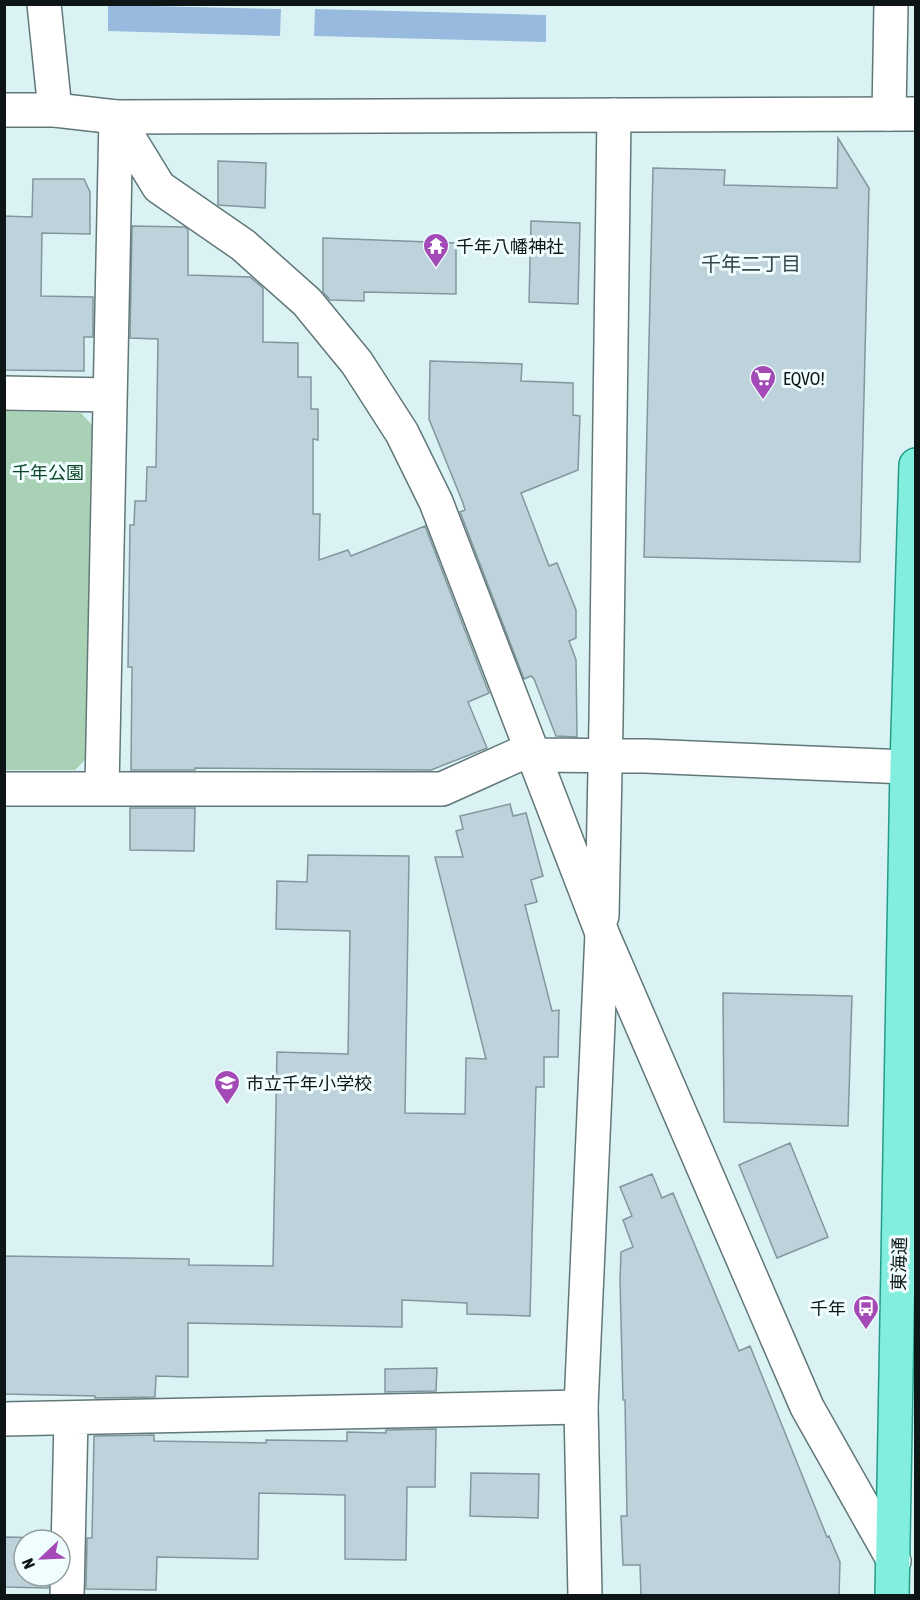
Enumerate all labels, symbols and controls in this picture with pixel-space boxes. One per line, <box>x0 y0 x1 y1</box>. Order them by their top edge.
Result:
temple icon: 千年八幡神社 <box>421 231 451 269</box>
place label: 千年八幡神社 <box>456 236 564 257</box>
district label: 千年二丁目 <box>701 252 801 275</box>
supermarket icon: EQVO! <box>748 363 778 401</box>
place label: EQVO! <box>783 368 825 389</box>
park label: 千年公園 <box>12 462 84 483</box>
school or university icon: 市立千年小学校 <box>212 1068 242 1106</box>
place label: 市立千年小学校 <box>246 1073 372 1094</box>
street label: 東海通 <box>888 1237 910 1291</box>
bus stop icon: 千年 <box>851 1293 881 1331</box>
place label: 千年 <box>810 1298 846 1319</box>
north arrow <box>12 1528 72 1588</box>
text: N <box>18 1556 38 1572</box>

